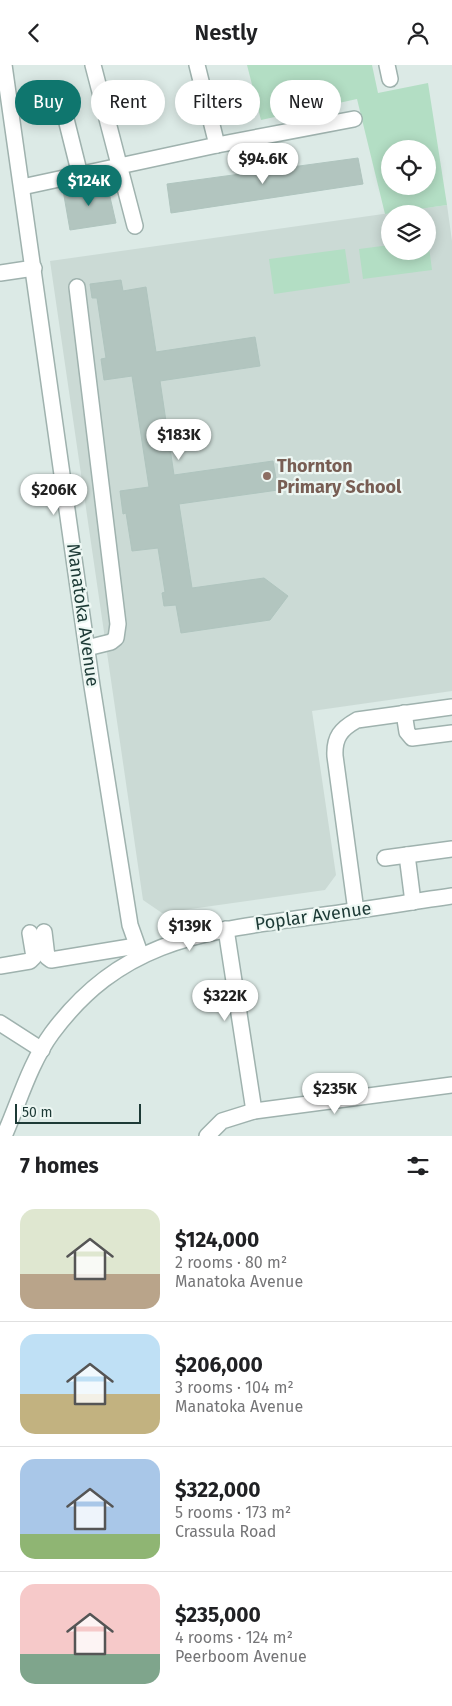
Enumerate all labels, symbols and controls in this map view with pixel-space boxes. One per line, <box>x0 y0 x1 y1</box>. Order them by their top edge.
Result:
icon: back <box>20 19 48 47</box>
text: Nestly <box>194 19 258 46</box>
icon: person <box>404 19 432 47</box>
chip: Buy <box>15 80 81 125</box>
chip: Rent <box>91 80 165 125</box>
chip: Filters <box>175 80 260 125</box>
chip: New <box>270 80 341 125</box>
map controls <box>381 140 436 260</box>
button: locate <box>381 140 436 195</box>
pin: $94.6K <box>222 143 304 185</box>
text: $94.6K <box>238 149 288 168</box>
pin: $124K <box>54 165 124 207</box>
text: $124K <box>68 171 110 190</box>
button: layers <box>381 205 436 260</box>
pin: $183K <box>144 419 214 461</box>
text: $183K <box>157 425 201 444</box>
place label: Thornton Primary School <box>277 455 402 498</box>
marker: Thornton Primary School <box>261 470 273 482</box>
pin: $206K <box>19 473 89 516</box>
text: $206K <box>31 480 77 499</box>
street label: Manatoka Avenue <box>62 542 104 688</box>
street label: Poplar Avenue <box>253 897 373 935</box>
pin: $139K <box>155 909 225 952</box>
text: $139K <box>169 916 211 935</box>
pin: $322K <box>190 979 260 1022</box>
text: $322K <box>203 986 247 1005</box>
pin: $235K <box>300 1073 370 1115</box>
text: $235K <box>313 1079 357 1098</box>
scale bar <box>15 1101 141 1124</box>
text: 50 m <box>22 1104 53 1121</box>
icon: filters <box>404 1152 432 1180</box>
text: 7 homes <box>20 1153 99 1179</box>
text: $124,000 <box>175 1227 259 1253</box>
icon: home <box>60 1229 120 1289</box>
text: 2 rooms · 80 m² <box>175 1253 287 1272</box>
text: Manatoka Avenue <box>175 1272 303 1291</box>
text: $206,000 <box>175 1352 263 1378</box>
icon: home <box>60 1354 120 1414</box>
text: 3 rooms · 104 m² <box>175 1378 294 1397</box>
text: Manatoka Avenue <box>175 1397 303 1416</box>
text: $322,000 <box>175 1477 261 1503</box>
icon: home <box>60 1479 120 1539</box>
text: 5 rooms · 173 m² <box>175 1503 291 1522</box>
text: Crassula Road <box>175 1522 276 1541</box>
text: $235,000 <box>175 1602 261 1628</box>
icon: home <box>60 1604 120 1664</box>
text: 4 rooms · 124 m² <box>175 1628 293 1647</box>
text: Peerboom Avenue <box>175 1647 307 1666</box>

